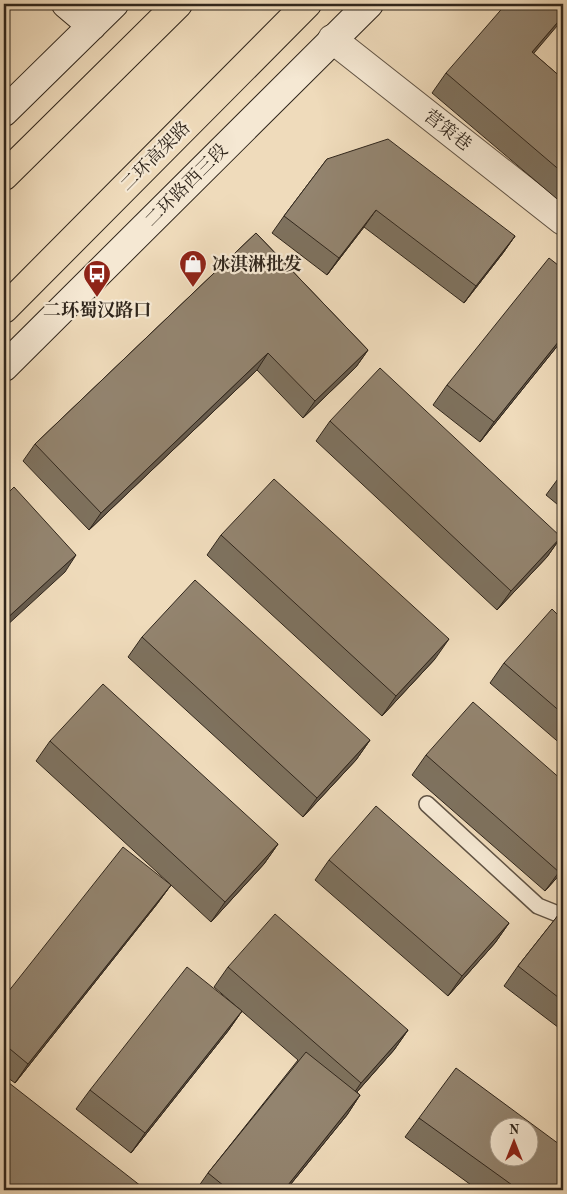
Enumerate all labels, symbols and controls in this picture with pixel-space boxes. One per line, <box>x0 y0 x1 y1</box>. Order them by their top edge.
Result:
street label: 营策巷 <box>421 105 475 155</box>
street label: 二环高架路 <box>116 117 194 195</box>
street label: 二环路西三段 <box>141 140 231 230</box>
shop icon: 冰淇淋批发 <box>178 249 208 288</box>
place label: 冰淇淋批发 <box>212 254 302 274</box>
bus stop icon: 二环蜀汉路口 <box>82 259 112 298</box>
place label: 二环蜀汉路口 <box>43 300 151 320</box>
north arrow <box>490 1116 540 1166</box>
text: N <box>509 1123 520 1137</box>

